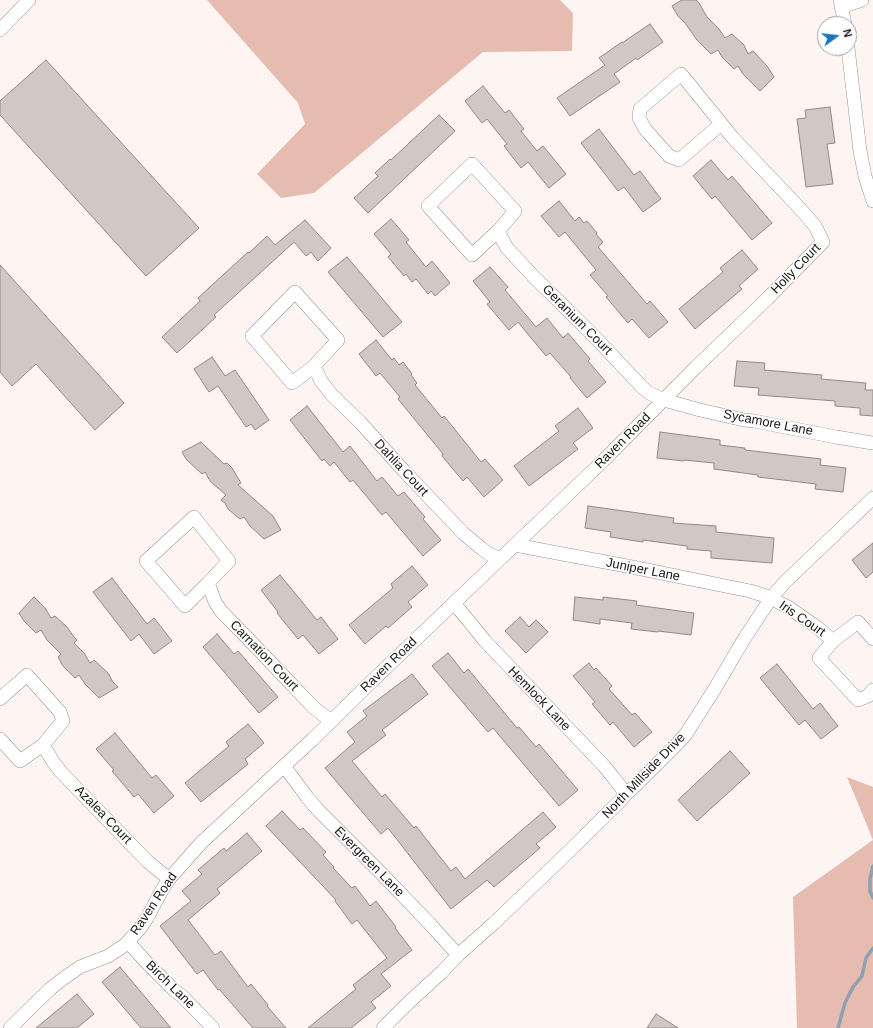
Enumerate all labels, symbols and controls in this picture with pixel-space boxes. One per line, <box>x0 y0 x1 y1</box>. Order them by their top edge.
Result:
north arrow <box>817 16 857 56</box>
text: N <box>841 28 854 39</box>
street label: Holly Court <box>768 240 824 298</box>
street label: Geranium Court <box>539 282 615 358</box>
street label: Sycamore Lane <box>722 407 814 439</box>
street label: Raven Road <box>592 410 654 472</box>
street label: Dahlia Court <box>371 436 431 500</box>
street label: Juniper Lane <box>605 555 681 585</box>
street label: Iris Court <box>776 598 828 640</box>
street label: Carnation Court <box>227 618 301 694</box>
street label: Raven Road <box>358 634 420 696</box>
street label: Hemlock Lane <box>505 664 573 734</box>
street label: North Millside Drive <box>599 730 689 822</box>
street label: Azalea Court <box>71 783 135 847</box>
street label: Evergreen Lane <box>331 824 407 900</box>
street label: Raven Road <box>127 870 181 938</box>
street label: Birch Lane <box>142 958 198 1012</box>

